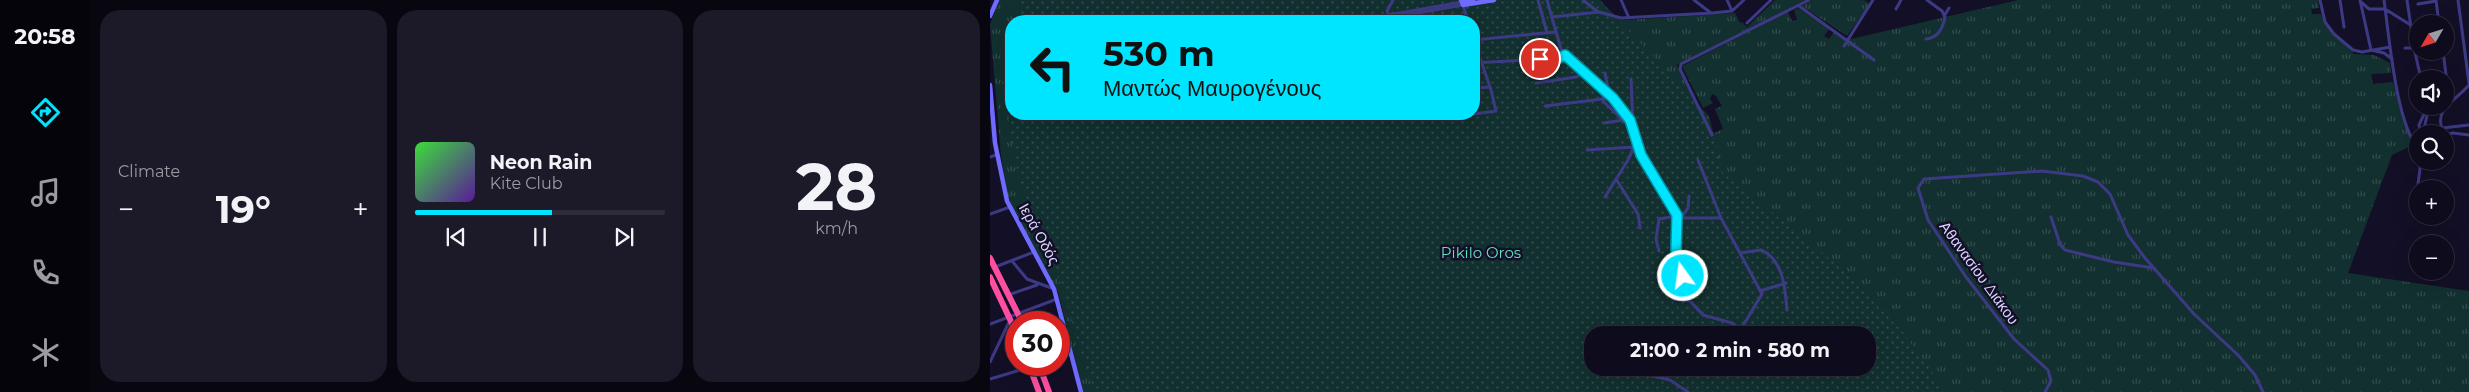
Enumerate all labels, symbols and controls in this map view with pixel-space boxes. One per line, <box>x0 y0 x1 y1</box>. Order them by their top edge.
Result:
north arrow <box>2409 15 2454 60</box>
map controls <box>2409 15 2454 280</box>
text: 20:58 <box>14 23 76 50</box>
text: 530 m <box>1103 32 1215 75</box>
icon: left <box>1020 35 1085 100</box>
pin <box>1519 38 1561 80</box>
icon: arrive <box>1526 45 1554 73</box>
button: sound <box>2409 70 2454 115</box>
text: Μαντώς Μαυρογένους <box>1103 75 1321 102</box>
icon: directions <box>28 95 63 130</box>
button: search <box>2409 125 2454 170</box>
text: 28 <box>796 147 877 226</box>
text: Neon Rain <box>490 151 592 174</box>
text: Climate <box>118 162 180 181</box>
text: Kite Club <box>490 174 563 193</box>
icon: music <box>28 175 63 210</box>
button: + <box>2409 180 2454 225</box>
text: 19° <box>216 186 271 233</box>
text: − <box>118 192 134 226</box>
text: + <box>353 192 369 226</box>
street label: Ιερά Οδός <box>1015 200 1064 268</box>
street label: Αθανασίου Διάκου <box>1936 217 2023 328</box>
text: km/h <box>815 219 858 238</box>
icon: previous <box>442 223 470 251</box>
icon: pause <box>526 223 554 251</box>
icon: next <box>610 223 638 251</box>
button: − <box>2409 235 2454 280</box>
park label: Pikilo Oros <box>1441 243 1521 262</box>
position arrow <box>1656 249 1708 301</box>
icon: phone <box>28 255 63 290</box>
speed limit sign: 30 <box>1005 311 1070 376</box>
icon: climate <box>28 335 63 370</box>
text: 21:00 · 2 min · 580 m <box>1630 339 1830 362</box>

